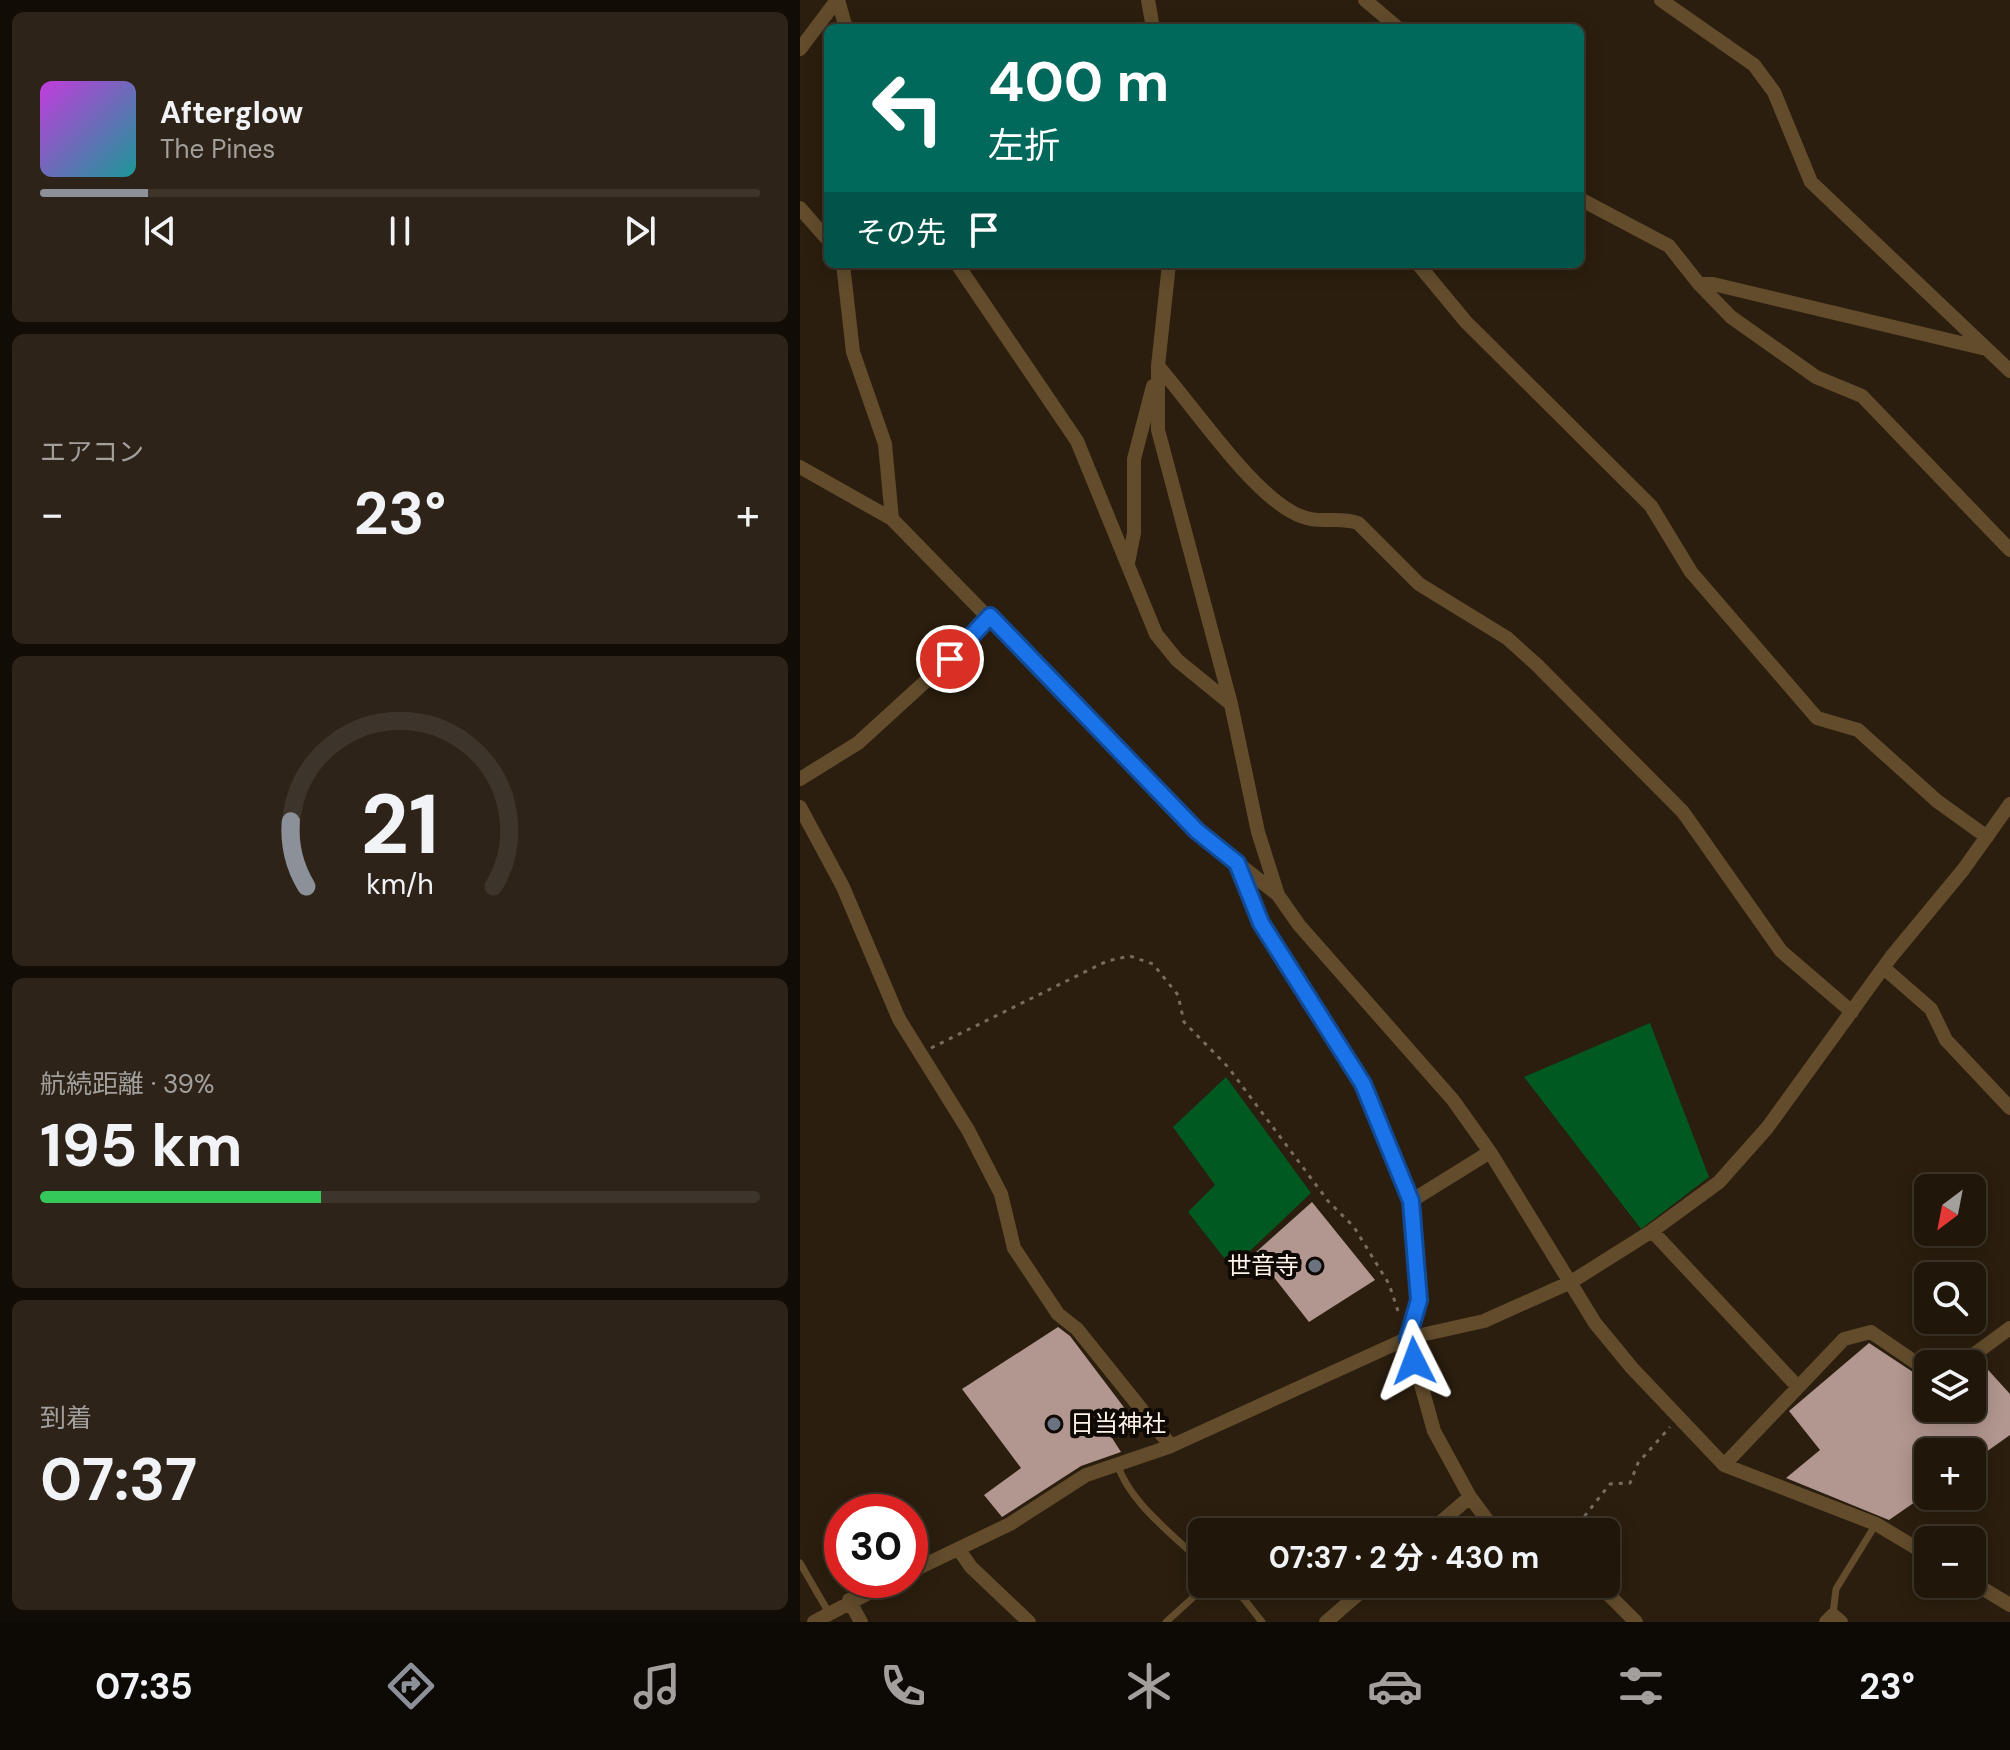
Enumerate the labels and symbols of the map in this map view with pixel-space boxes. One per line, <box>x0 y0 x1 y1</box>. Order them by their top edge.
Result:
pin <box>916 625 984 693</box>
north arrow <box>1914 1174 1986 1246</box>
place label: 世音寺 <box>1227 1250 1299 1281</box>
marker: 世音寺 <box>1306 1257 1324 1275</box>
position arrow <box>1372 1319 1456 1403</box>
place label: 日当神社 <box>1070 1408 1166 1439</box>
marker: 日当神社 <box>1045 1415 1063 1433</box>
speed limit sign: 30 <box>824 1494 928 1598</box>

